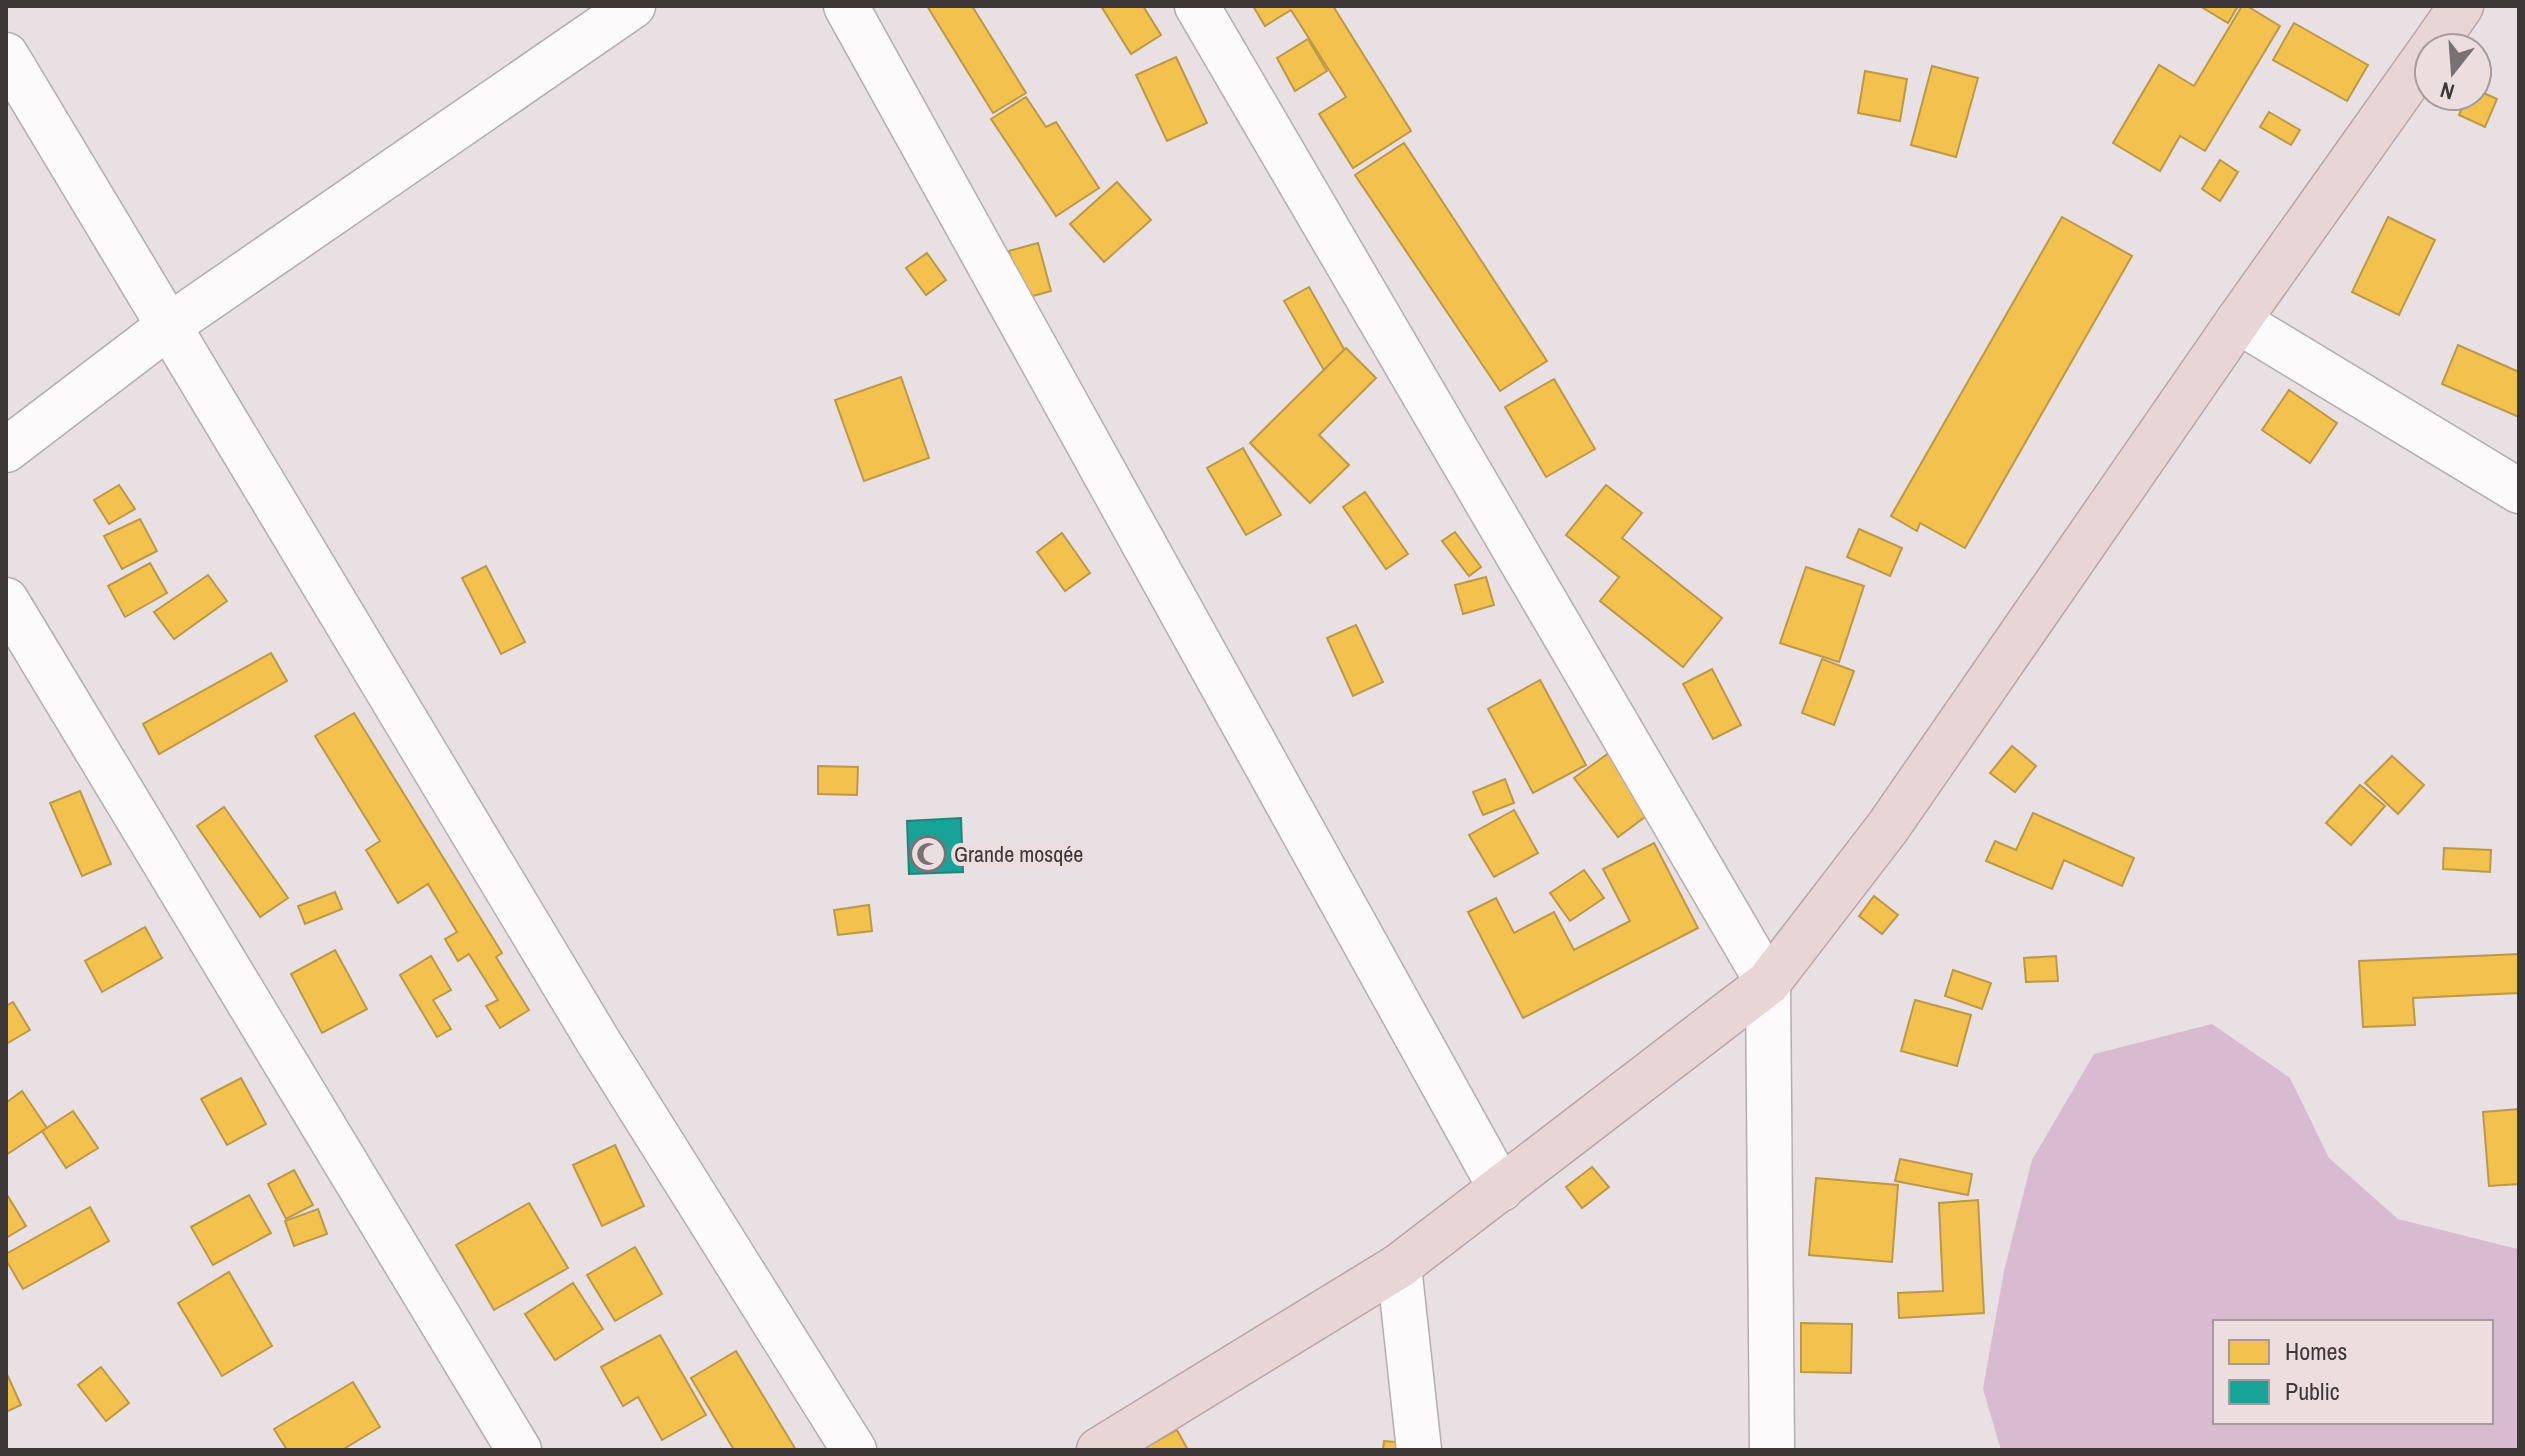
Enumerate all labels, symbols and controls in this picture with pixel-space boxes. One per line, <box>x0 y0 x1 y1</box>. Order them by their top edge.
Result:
north arrow <box>2413 32 2493 112</box>
text: N <box>2437 75 2458 107</box>
mosque icon: Grande mosqée <box>909 835 947 873</box>
place label: Grande mosqée <box>954 839 1083 869</box>
legend <box>2213 1320 2493 1424</box>
text: Homes <box>2285 1335 2347 1367</box>
text: Public <box>2285 1375 2340 1407</box>

